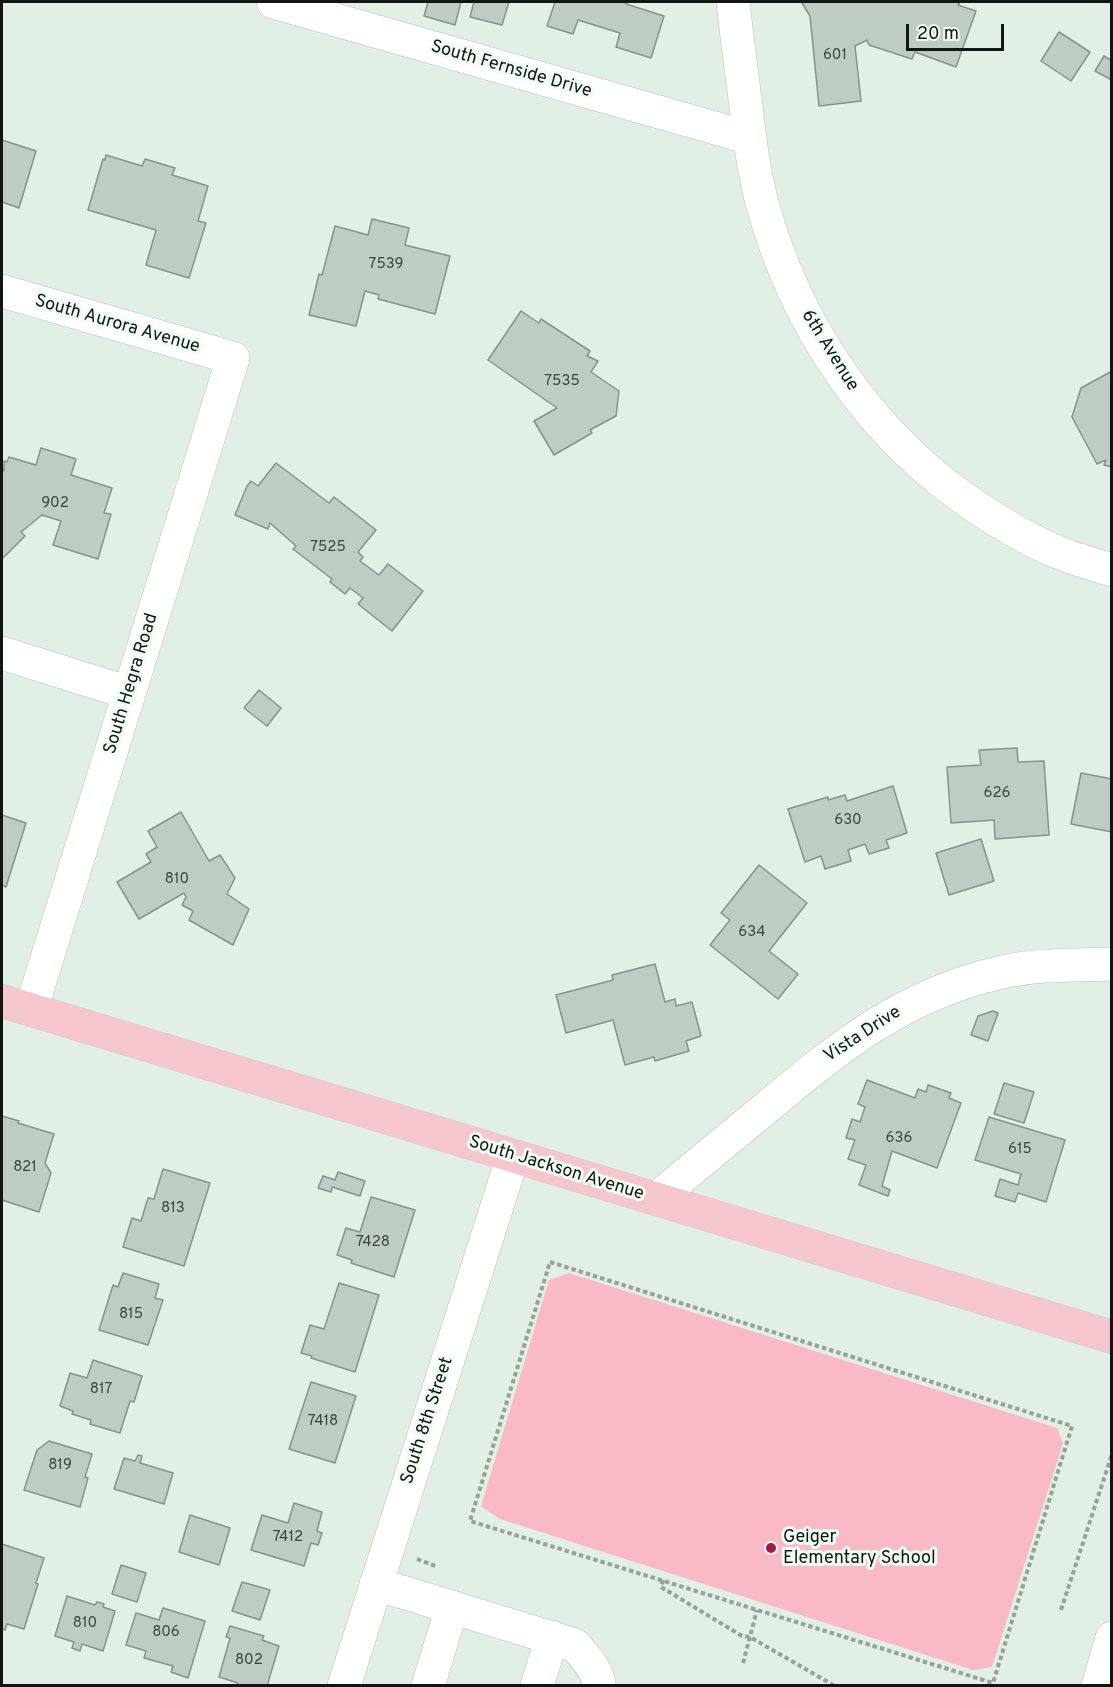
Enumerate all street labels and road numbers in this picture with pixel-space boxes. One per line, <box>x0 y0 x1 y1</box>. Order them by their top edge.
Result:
street label: South Fernside Drive <box>428 37 594 103</box>
street label: South Aurora Avenue <box>32 291 202 359</box>
street label: 6th Avenue <box>796 306 862 396</box>
street label: South Hegra Road <box>100 611 164 757</box>
street label: Vista Drive <box>820 1002 906 1068</box>
street label: South Jackson Avenue <box>466 1132 646 1206</box>
street label: South 8th Street <box>397 1355 459 1487</box>

